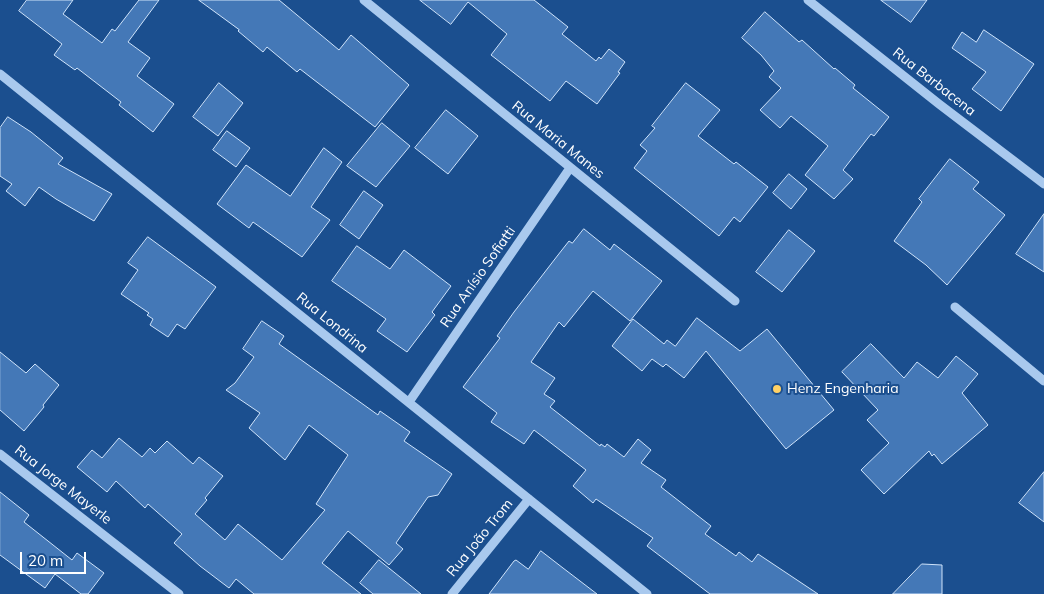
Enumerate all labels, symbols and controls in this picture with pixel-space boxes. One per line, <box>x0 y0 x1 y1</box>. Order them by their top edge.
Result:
street label: Rua Barbacena <box>889 44 979 120</box>
street label: Rua Maria Manes <box>508 98 608 182</box>
street label: Rua Anísio Sofiatti <box>437 223 519 331</box>
street label: Rua Londrina <box>293 289 371 357</box>
place label: Henz Engenharia <box>787 381 899 397</box>
marker: Henz Engenharia <box>771 383 783 395</box>
street label: Rua Jorge Mayerle <box>11 442 115 528</box>
street label: Rua João Trom <box>444 496 516 580</box>
scale bar <box>22 542 89 574</box>
text: 20 m <box>28 551 63 570</box>

